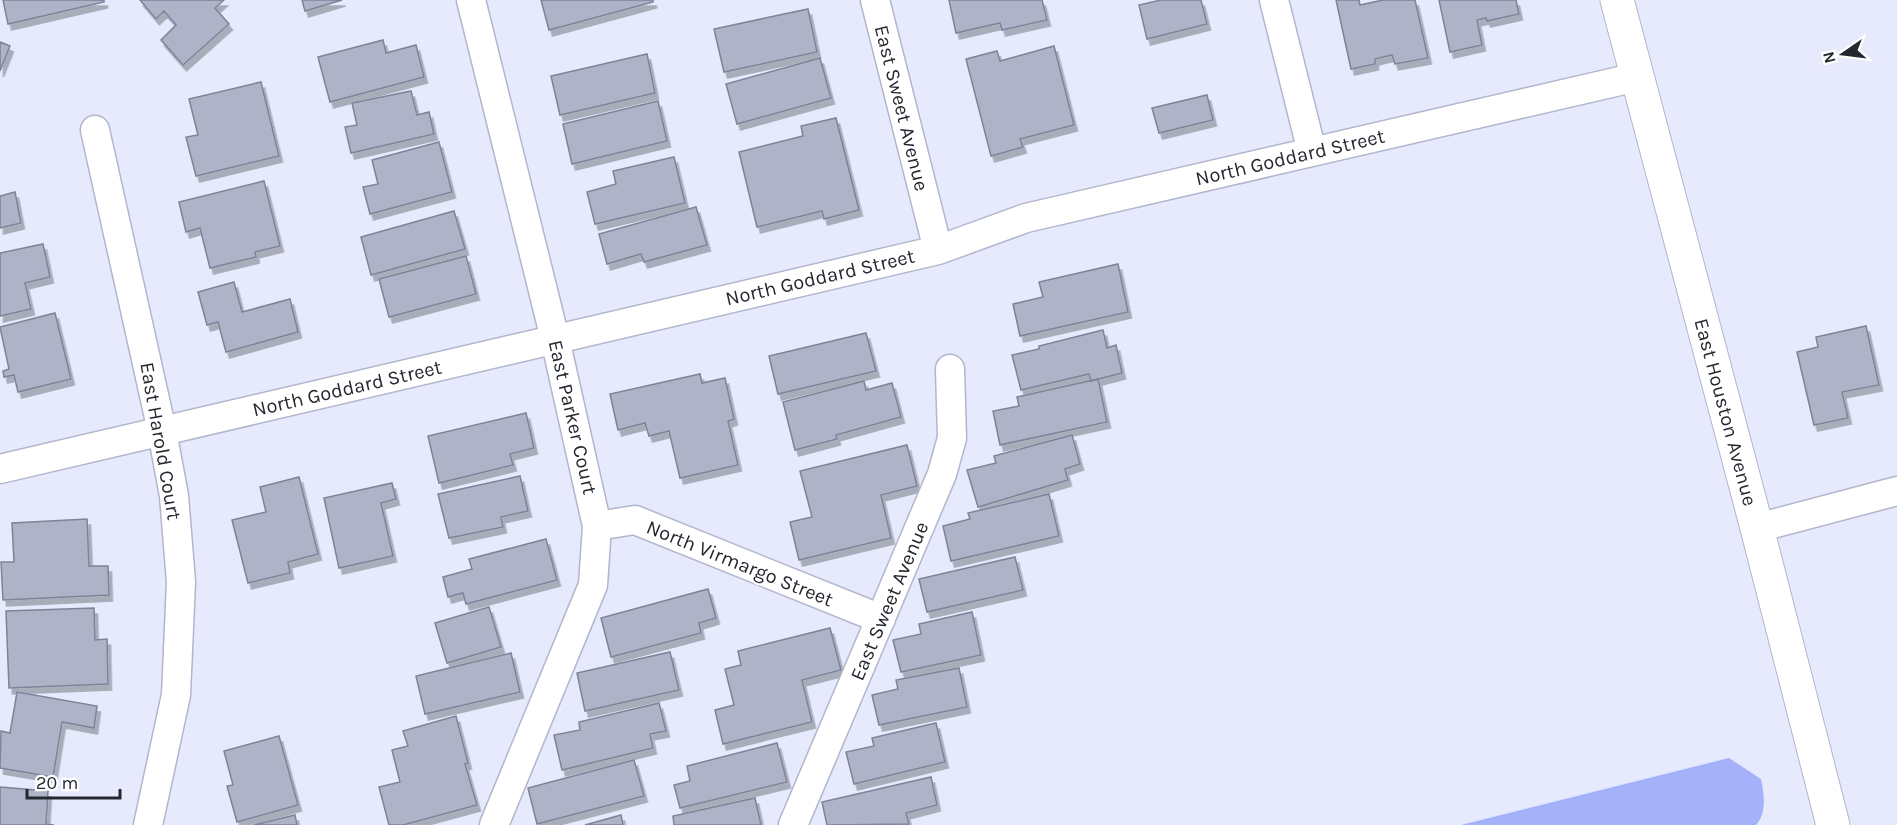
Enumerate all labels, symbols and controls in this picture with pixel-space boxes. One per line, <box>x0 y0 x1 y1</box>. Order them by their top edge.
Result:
street label: East Sweet Avenue <box>870 23 933 193</box>
north arrow <box>1813 24 1873 84</box>
text: N <box>1818 50 1840 65</box>
street label: North Goddard Street <box>1193 124 1387 190</box>
street label: North Goddard Street <box>723 244 917 310</box>
street label: East Houston Avenue <box>1689 316 1762 508</box>
street label: East Parker Court <box>544 338 602 497</box>
street label: North Goddard Street <box>250 355 444 421</box>
street label: East Harold Court <box>135 360 186 522</box>
street label: North Virmargo Street <box>643 516 837 612</box>
street label: East Sweet Avenue <box>846 518 933 684</box>
scale bar <box>27 762 120 800</box>
text: 20 m <box>36 772 78 794</box>

